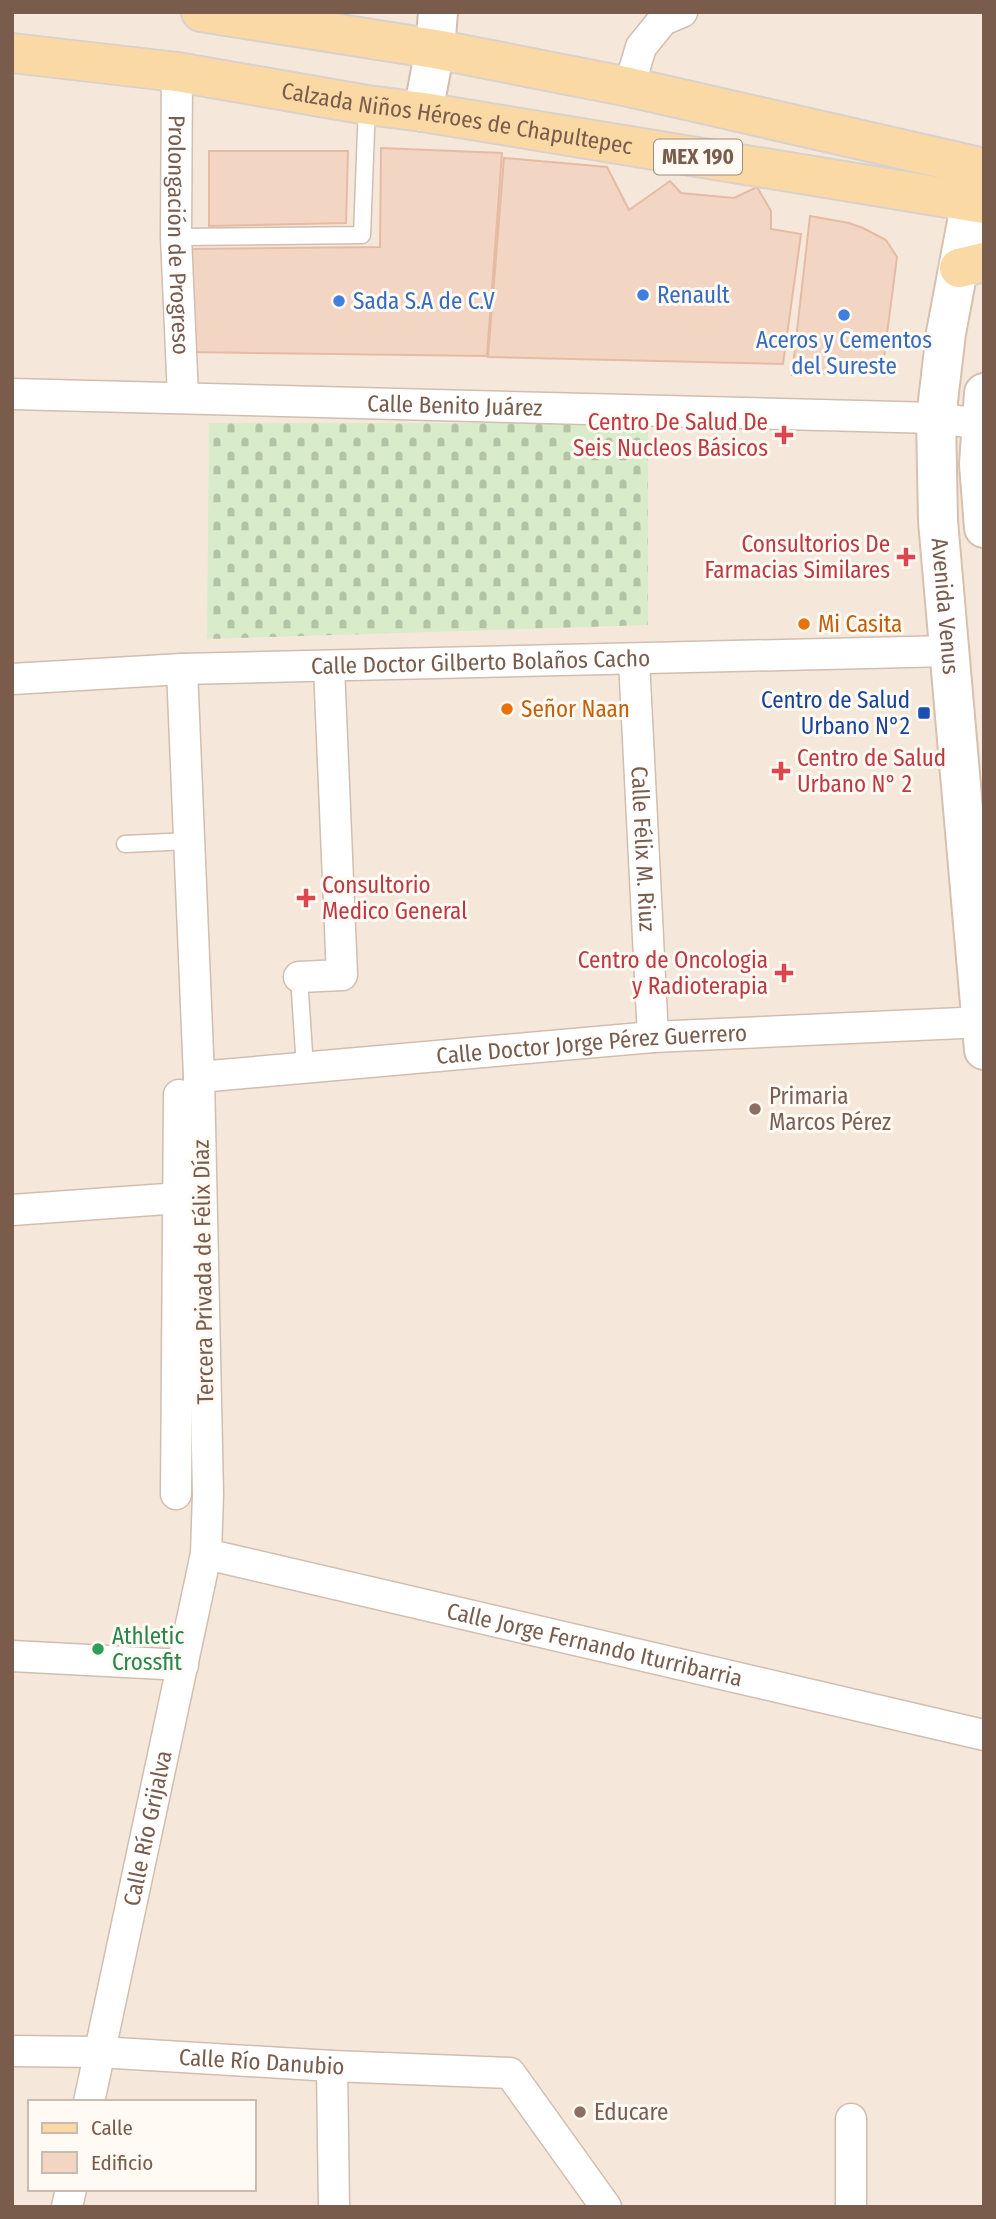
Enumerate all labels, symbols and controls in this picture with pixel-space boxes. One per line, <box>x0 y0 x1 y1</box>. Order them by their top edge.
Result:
street label: Calzada Niños Héroes de Chapultepec <box>279 76 635 160</box>
street label: Prolongación de Progreso <box>162 115 195 355</box>
road number: MEX 190 <box>654 140 742 174</box>
place label: Renault <box>657 281 730 309</box>
place label: Sada S.A de C.V <box>353 287 495 315</box>
marker: Renault <box>635 287 651 303</box>
marker: Sada S.A de C.V <box>331 293 347 309</box>
marker: Aceros y Cementos del Sureste <box>836 307 852 323</box>
place label: Aceros y Cementos del Sureste <box>756 326 932 380</box>
street label: Calle Benito Juárez <box>367 389 543 422</box>
place label: Centro De Salud De Seis Nucleos Básicos <box>573 408 768 462</box>
marker: Centro De Salud De Seis Nucleos Básicos <box>774 425 794 445</box>
place label: Consultorios De Farmacias Similares <box>705 530 890 584</box>
street label: Avenida Venus <box>926 537 965 676</box>
marker: Consultorios De Farmacias Similares <box>896 547 916 567</box>
place label: Mi Casita <box>818 610 902 638</box>
marker: Mi Casita <box>796 616 812 632</box>
street label: Calle Doctor Gilberto Bolaños Cacho <box>311 644 650 680</box>
place label: Centro de Salud Urbano N°2 <box>761 686 910 740</box>
place label: Señor Naan <box>521 695 630 723</box>
marker: Señor Naan <box>499 701 515 717</box>
marker: Centro de Salud Urbano N°2 <box>916 705 932 721</box>
place label: Centro de Salud Urbano N° 2 <box>797 744 946 798</box>
marker: Centro de Salud Urbano N° 2 <box>771 761 791 781</box>
street label: Calle Félix M. Riuz <box>625 765 662 932</box>
place label: Consultorio Medico General <box>322 871 467 925</box>
marker: Consultorio Medico General <box>296 888 316 908</box>
place label: Centro de Oncologia y Radioterapia <box>578 946 768 1000</box>
marker: Centro de Oncologia y Radioterapia <box>774 963 794 983</box>
street label: Calle Doctor Jorge Pérez Guerrero <box>435 1019 748 1070</box>
place label: Primaria Marcos Pérez <box>769 1082 891 1136</box>
marker: Primaria Marcos Pérez <box>747 1101 763 1117</box>
street label: Tercera Privada de Félix Díaz <box>187 1139 219 1405</box>
street label: Calle Jorge Fernando Iturribarria <box>444 1596 745 1692</box>
place label: Athletic Crossfit <box>112 1622 184 1676</box>
marker: Athletic Crossfit <box>90 1641 106 1657</box>
street label: Calle Río Grijalva <box>117 1748 178 1908</box>
street label: Calle Río Danubio <box>178 2043 345 2080</box>
place label: Educare <box>594 2098 668 2126</box>
legend <box>28 2100 256 2191</box>
marker: Educare <box>572 2104 588 2120</box>
text: Calle <box>91 2115 133 2141</box>
text: Edificio <box>91 2150 153 2176</box>

